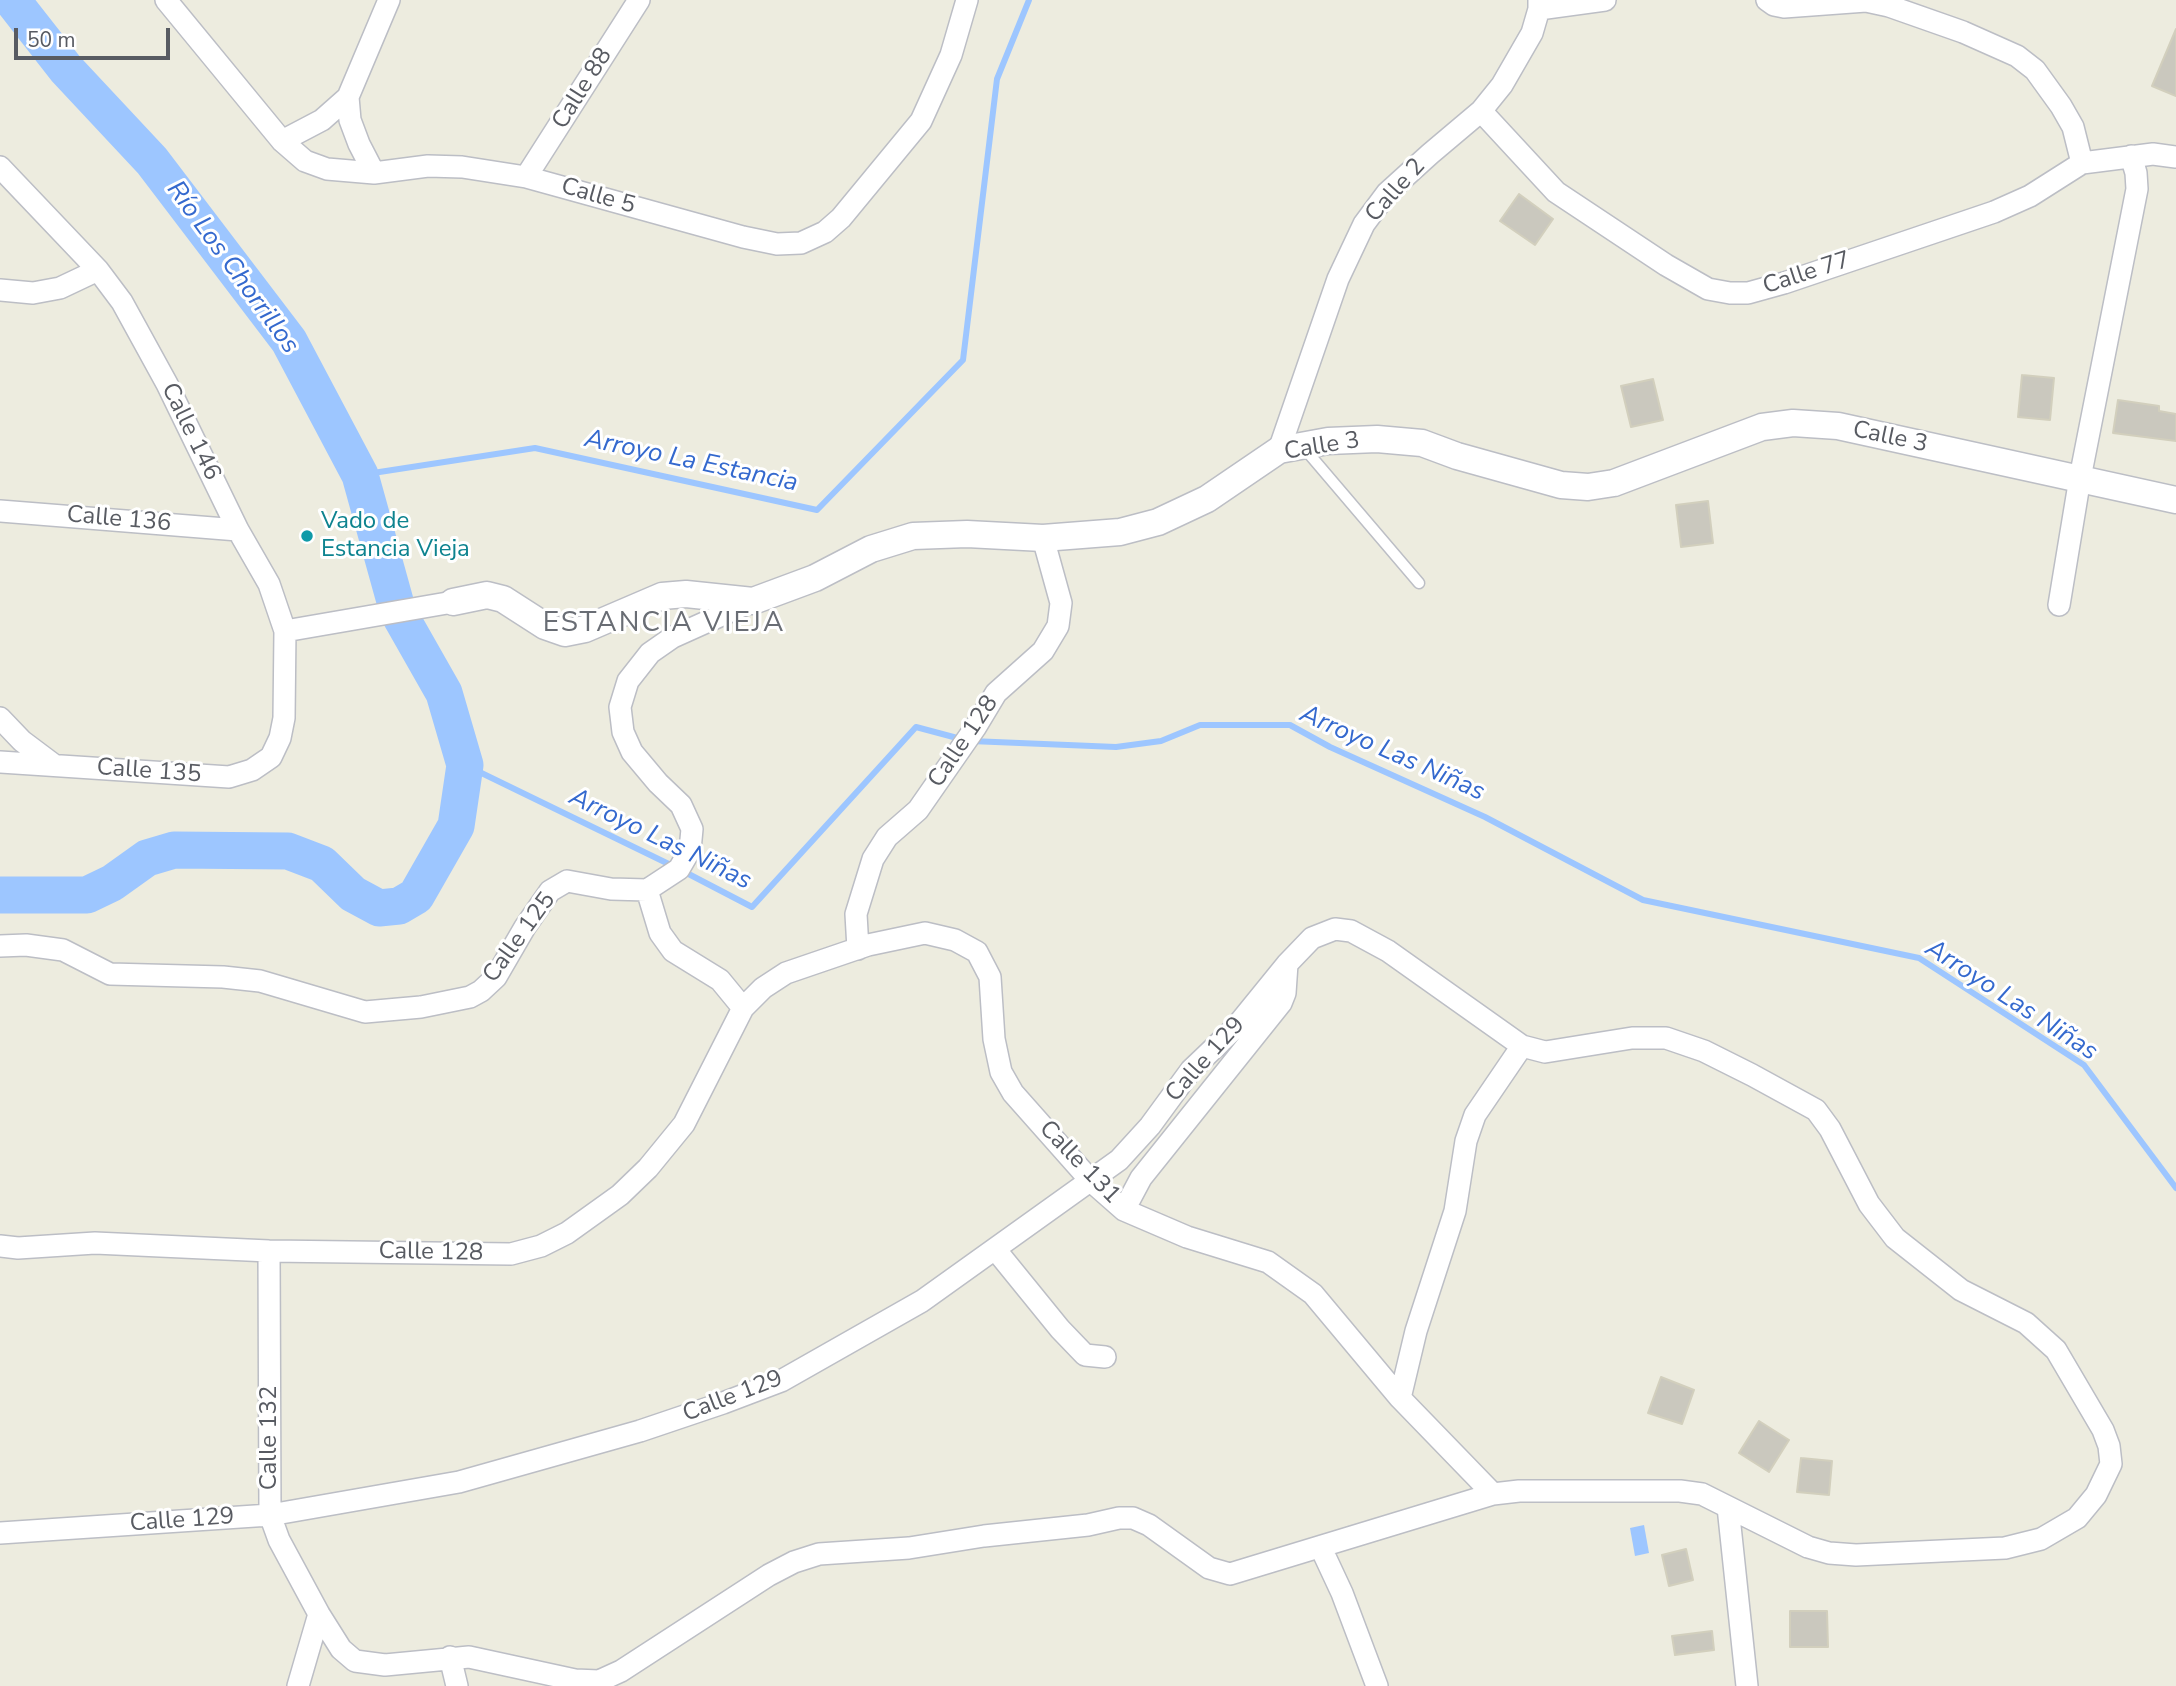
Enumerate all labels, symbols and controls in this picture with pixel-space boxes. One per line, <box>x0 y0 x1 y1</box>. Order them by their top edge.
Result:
scale bar <box>18 14 173 58</box>
text: 50 m <box>27 26 76 54</box>
street label: Calle 88 <box>547 43 619 135</box>
street label: Calle 2 <box>1360 153 1432 229</box>
street label: Calle 5 <box>558 173 638 221</box>
water label: Río Los Chorrillos <box>159 176 305 360</box>
street label: Calle 77 <box>1760 246 1854 302</box>
street label: Calle 146 <box>154 379 226 485</box>
street label: Calle 3 <box>1850 416 1930 460</box>
water label: Arroyo La Estancia <box>581 424 801 500</box>
street label: Calle 3 <box>1282 427 1362 467</box>
street label: Calle 136 <box>66 501 172 539</box>
place label: Vado de Estancia Vieja <box>321 508 470 564</box>
marker: Vado de Estancia Vieja <box>299 528 315 544</box>
district label: ESTANCIA VIEJA <box>544 607 784 641</box>
street label: Calle 128 <box>923 691 1005 793</box>
water label: Arroyo Las Niñas <box>1295 699 1489 809</box>
street label: Calle 135 <box>96 754 202 790</box>
water label: Arroyo Las Niñas <box>564 782 756 898</box>
street label: Calle 125 <box>478 887 562 989</box>
water label: Arroyo Las Niñas <box>1919 934 2103 1068</box>
street label: Calle 129 <box>1160 1011 1252 1109</box>
street label: Calle 131 <box>1032 1115 1126 1211</box>
street label: Calle 128 <box>378 1238 484 1268</box>
street label: Calle 129 <box>679 1365 787 1429</box>
street label: Calle 132 <box>256 1386 284 1490</box>
street label: Calle 129 <box>129 1503 235 1539</box>

